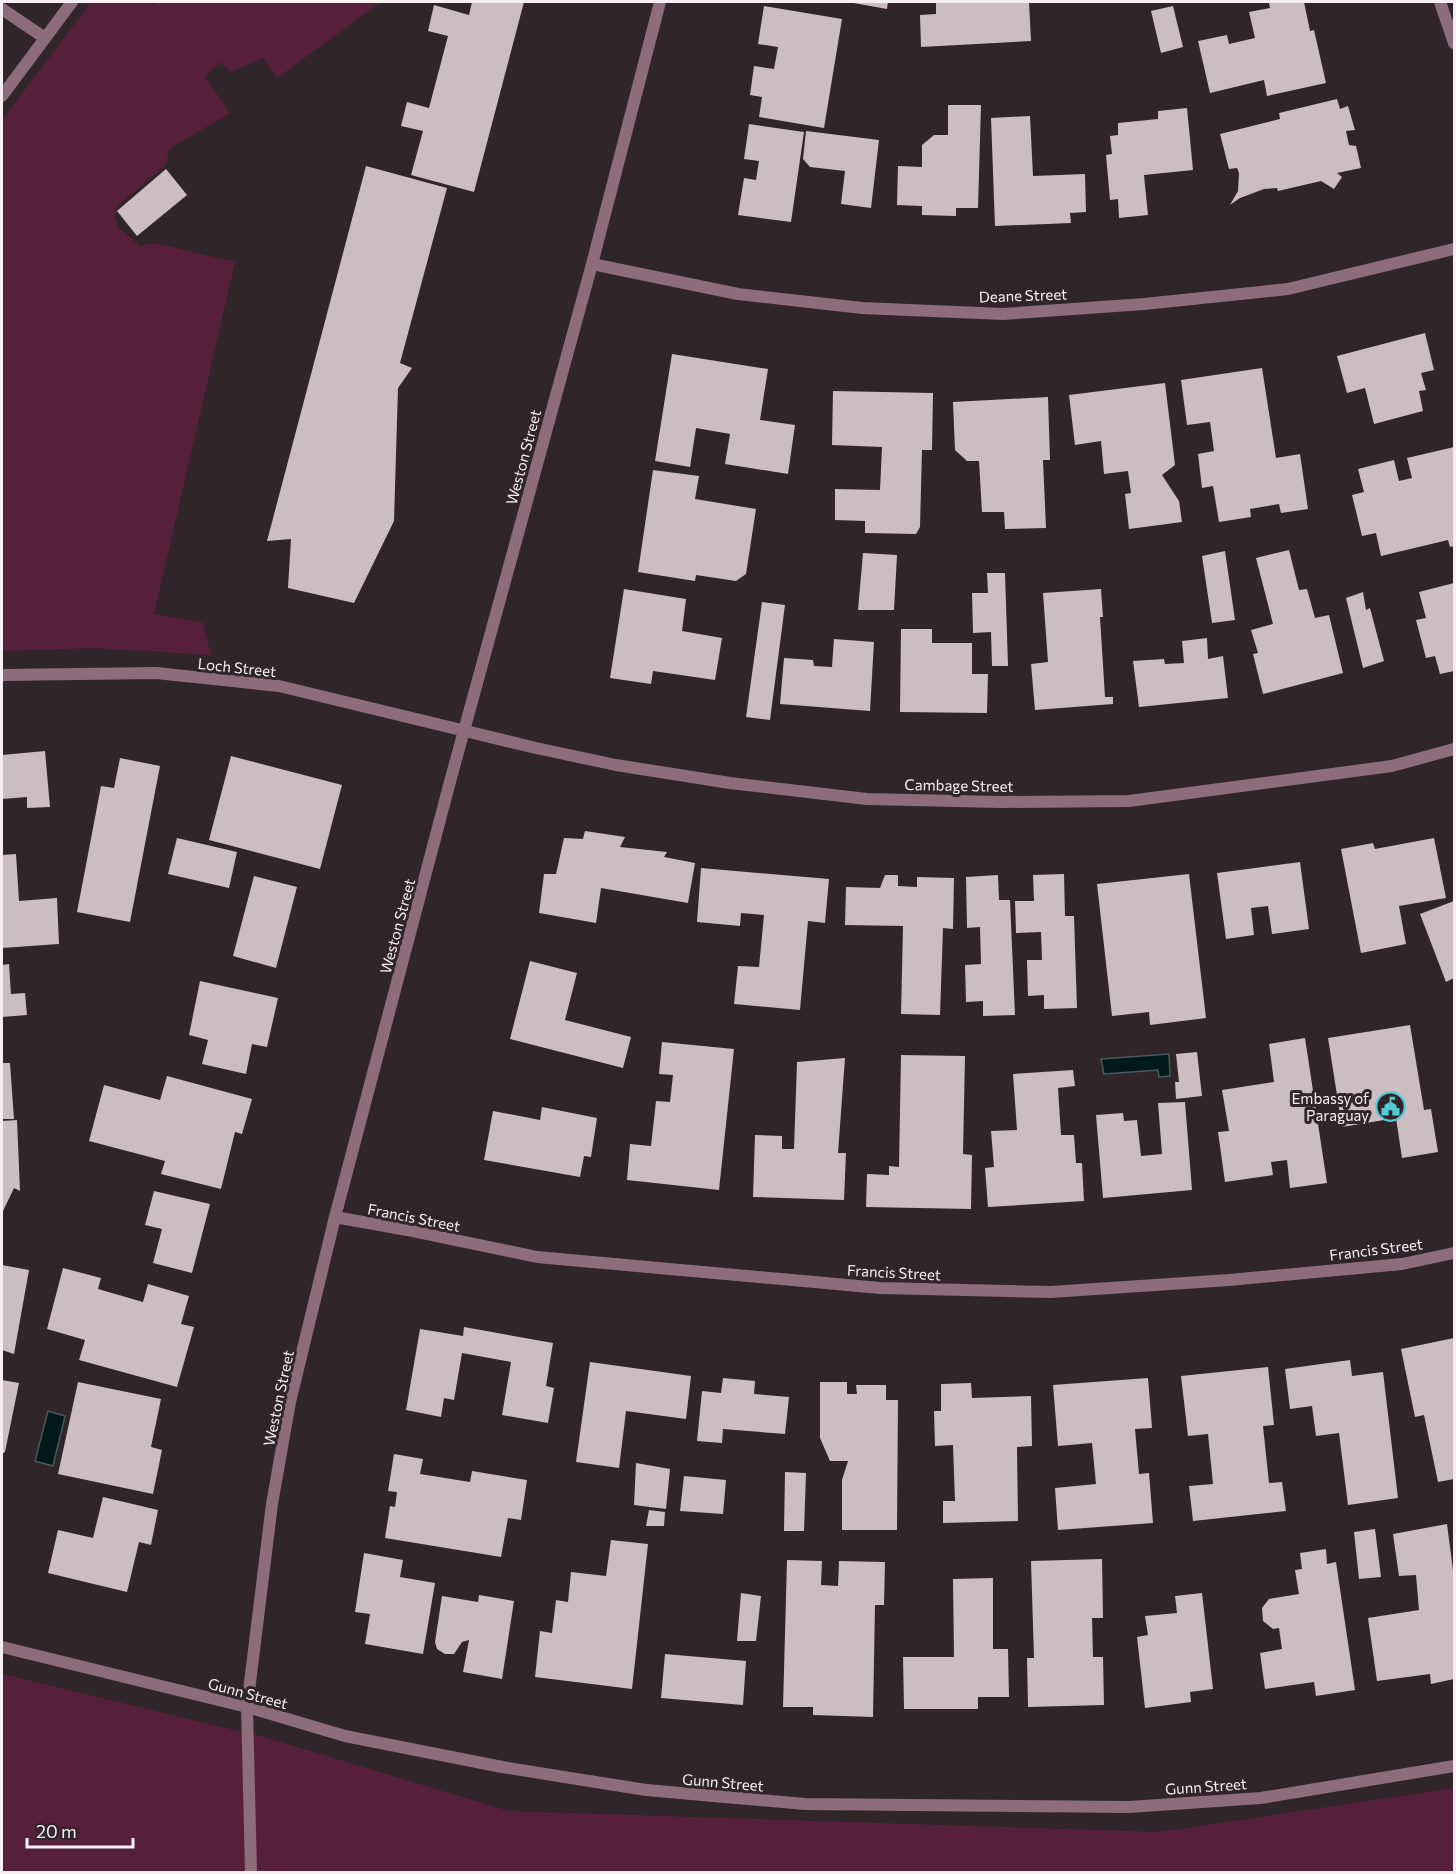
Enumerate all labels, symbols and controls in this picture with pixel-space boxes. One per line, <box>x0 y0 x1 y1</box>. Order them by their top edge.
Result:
street label: Deane Street <box>978 284 1068 306</box>
street label: Weston Street <box>502 407 544 507</box>
street label: Loch Street <box>197 654 277 680</box>
street label: Cambage Street <box>904 775 1014 795</box>
street label: Weston Street <box>376 876 418 976</box>
place label: Embassy of Paraguay <box>1291 1089 1369 1124</box>
public building icon: Embassy of Paraguay <box>1374 1091 1406 1123</box>
street label: Francis Street <box>366 1199 462 1235</box>
street label: Francis Street <box>1328 1234 1424 1264</box>
street label: Francis Street <box>847 1261 941 1283</box>
street label: Weston Street <box>259 1348 297 1448</box>
street label: Gunn Street <box>206 1674 290 1712</box>
street label: Gunn Street <box>681 1769 765 1795</box>
street label: Gunn Street <box>1165 1774 1247 1798</box>
scale bar <box>27 1811 134 1849</box>
text: 20 m <box>36 1820 77 1842</box>

